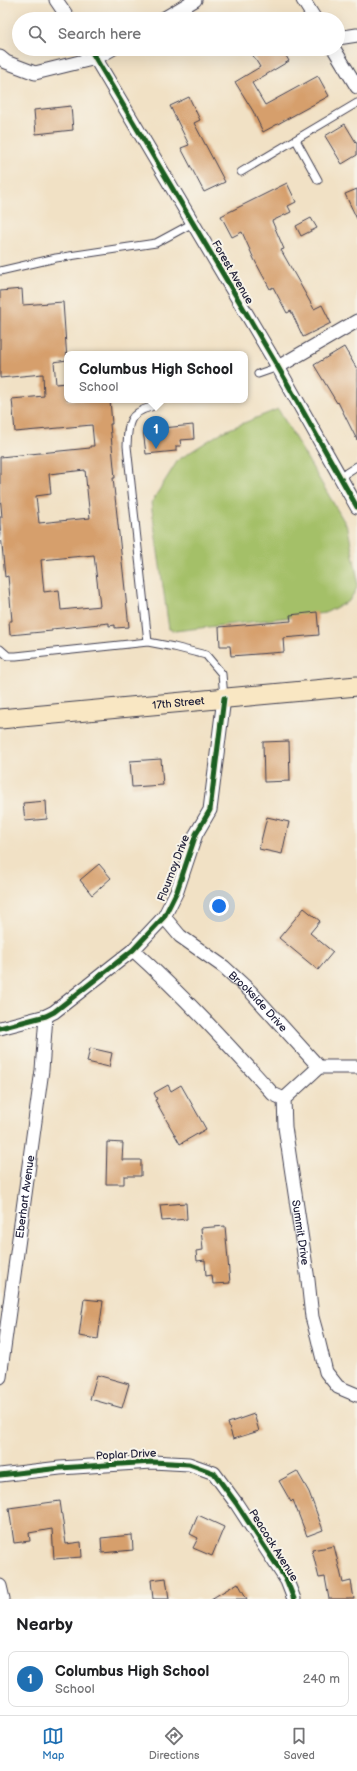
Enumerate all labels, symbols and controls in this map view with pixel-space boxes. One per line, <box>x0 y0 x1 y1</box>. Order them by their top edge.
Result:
search box <box>12 12 345 56</box>
icon: search <box>26 23 48 45</box>
text: Search here <box>58 25 141 44</box>
street label: Forest Avenue <box>209 238 256 307</box>
popup <box>64 351 248 403</box>
text: Columbus High School <box>79 360 233 379</box>
text: School <box>79 379 119 395</box>
pin: 1 <box>143 416 169 449</box>
street label: 17th Street <box>152 694 205 712</box>
street label: Flournoy Drive <box>155 832 192 903</box>
your location <box>209 896 229 916</box>
street label: Brookside Drive <box>226 969 290 1035</box>
street label: Eberhart Avenue <box>13 1154 37 1239</box>
street label: Summit Drive <box>289 1199 312 1266</box>
street label: Poplar Drive <box>95 1446 157 1463</box>
street label: Peacock Avenue <box>246 1507 301 1584</box>
text: Nearby <box>16 1615 73 1635</box>
text: Columbus High School <box>55 1662 209 1681</box>
text: 1 <box>27 1671 33 1687</box>
text: 240 m <box>303 1671 340 1687</box>
text: School <box>55 1681 95 1697</box>
tab: Map <box>42 1725 64 1762</box>
tab: Directions <box>149 1725 199 1762</box>
tab: Saved <box>284 1725 315 1762</box>

